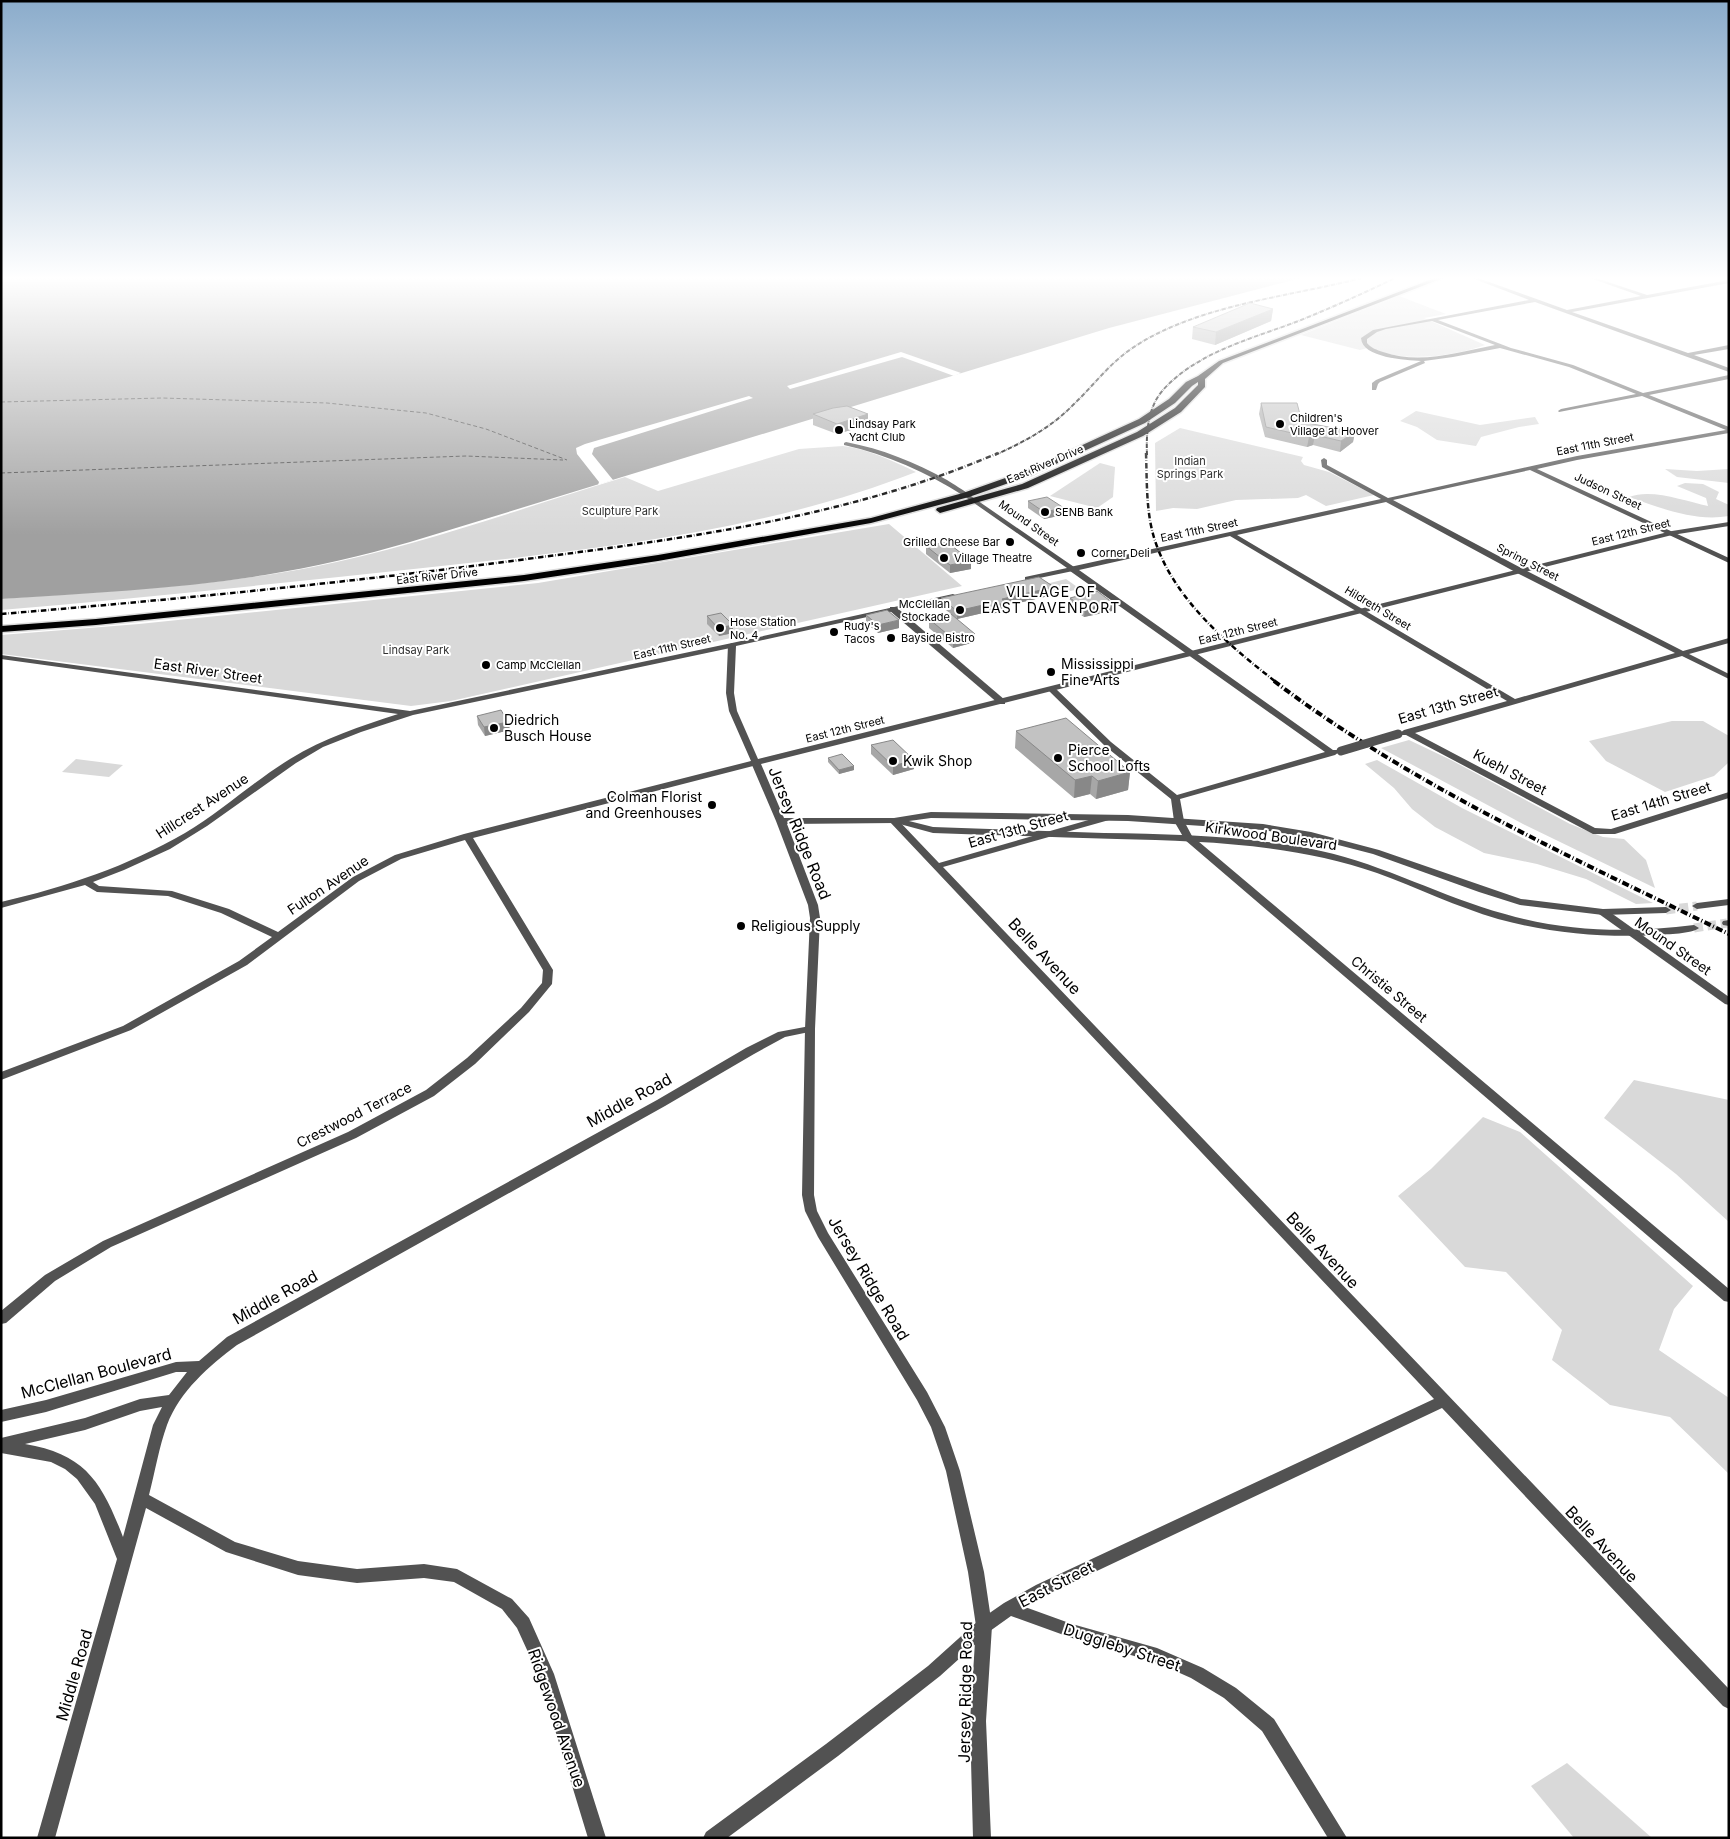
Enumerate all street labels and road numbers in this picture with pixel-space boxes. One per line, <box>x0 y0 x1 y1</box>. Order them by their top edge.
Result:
street label: East 11th Street <box>1555 430 1635 458</box>
street label: East River Drive <box>1005 442 1085 486</box>
street label: Judson Street <box>1572 469 1644 513</box>
street label: Mound Street <box>996 497 1062 549</box>
street label: East 11th Street <box>1159 515 1239 545</box>
street label: East 12th Street <box>1590 515 1672 549</box>
street label: Spring Street <box>1494 540 1562 584</box>
street label: East River Drive <box>396 565 478 587</box>
street label: Hildreth Street <box>1342 583 1414 633</box>
street label: East 12th Street <box>1197 614 1279 648</box>
street label: East 11th Street <box>632 631 712 663</box>
street label: East River Street <box>153 654 264 687</box>
street label: East 13th Street <box>1396 682 1500 727</box>
street label: East 12th Street <box>804 712 886 746</box>
street label: Kuehl Street <box>1471 745 1550 798</box>
street label: Jersey Ridge Road <box>764 764 836 902</box>
street label: Hillcrest Avenue <box>152 769 251 842</box>
street label: East 14th Street <box>1609 777 1713 824</box>
street label: East 13th Street <box>966 806 1070 851</box>
street label: Kirkwood Boulevard <box>1204 818 1338 853</box>
street label: Fulton Avenue <box>284 851 371 918</box>
street label: Belle Avenue <box>1004 913 1086 999</box>
street label: Mound Street <box>1632 913 1715 978</box>
street label: Christie Street <box>1348 952 1431 1026</box>
street label: Middle Road <box>583 1068 675 1132</box>
street label: Crestwood Terrace <box>293 1078 414 1151</box>
street label: Belle Avenue <box>1282 1207 1364 1293</box>
street label: Jersey Ridge Road <box>824 1212 914 1344</box>
street label: Middle Road <box>229 1265 321 1329</box>
street label: McClellan Boulevard <box>19 1343 173 1403</box>
street label: Belle Avenue <box>1561 1501 1643 1587</box>
street label: East Street <box>1015 1556 1097 1612</box>
street label: Duggleby Street <box>1061 1619 1183 1675</box>
street label: Jersey Ridge Road <box>954 1621 976 1763</box>
street label: Middle Road <box>51 1627 97 1723</box>
street label: Ridgewood Avenue <box>524 1646 590 1790</box>

